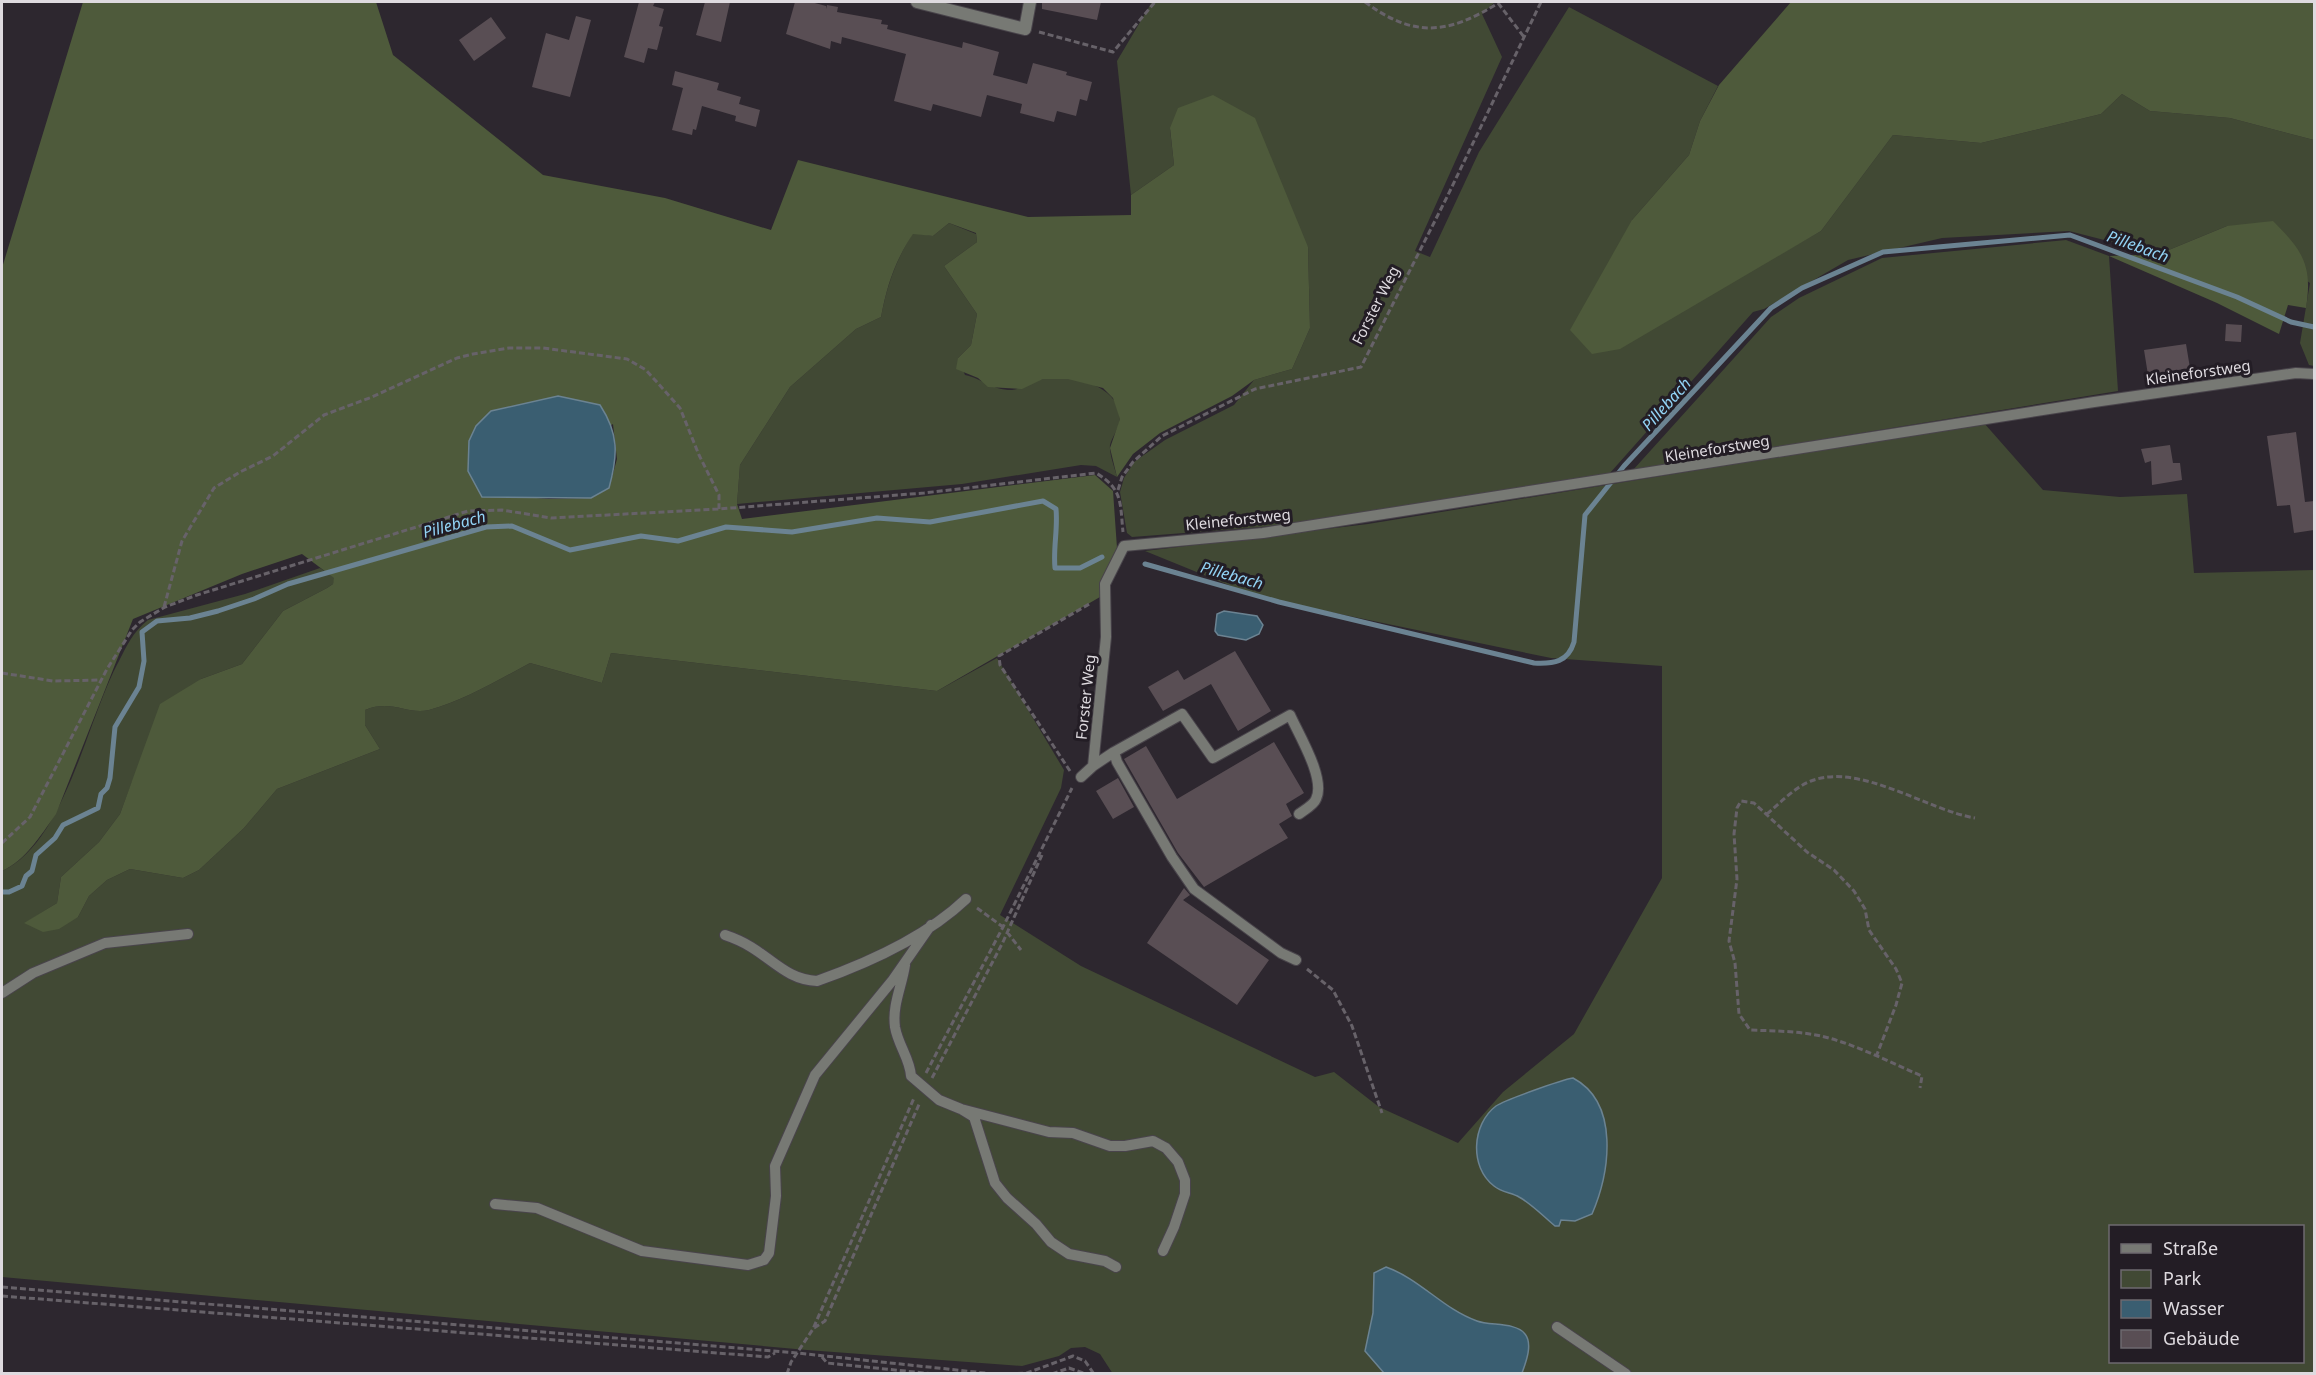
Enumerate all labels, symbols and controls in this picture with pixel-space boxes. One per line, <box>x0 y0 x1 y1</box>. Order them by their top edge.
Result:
water label: Pillebach <box>2104 225 2172 267</box>
street label: Forster Weg <box>1347 262 1403 348</box>
street label: Kleineforstweg <box>2144 355 2252 389</box>
water label: Pillebach <box>1636 373 1696 435</box>
street label: Kleineforstweg <box>1663 430 1771 466</box>
street label: Kleineforstweg <box>1184 504 1292 534</box>
water label: Pillebach <box>420 505 488 543</box>
water label: Pillebach <box>1198 556 1266 594</box>
street label: Forster Weg <box>1071 653 1099 741</box>
legend <box>2109 1225 2304 1363</box>
text: Straße <box>2163 1236 2218 1260</box>
text: Park <box>2163 1266 2201 1290</box>
text: Wasser <box>2163 1296 2225 1320</box>
text: Gebäude <box>2163 1326 2240 1350</box>

